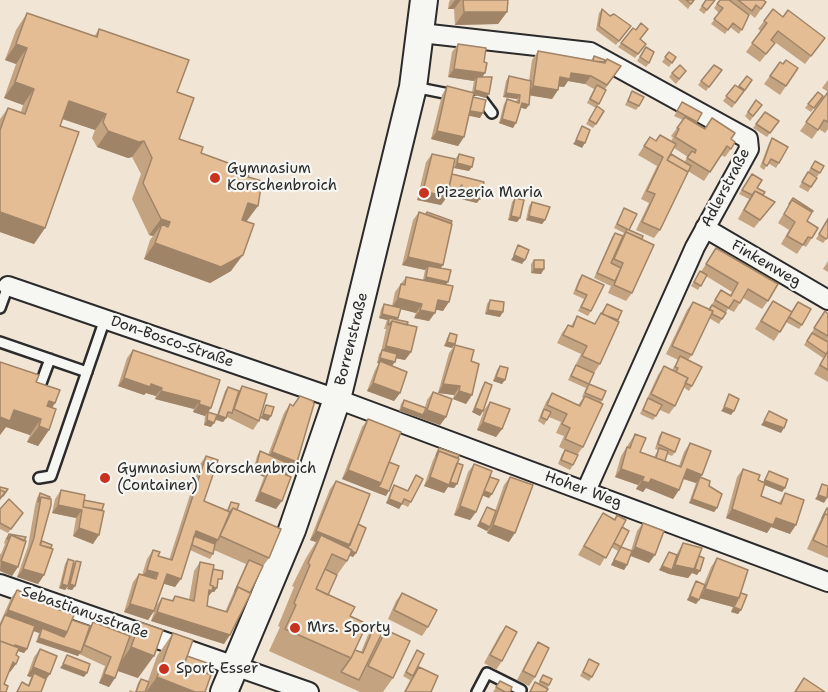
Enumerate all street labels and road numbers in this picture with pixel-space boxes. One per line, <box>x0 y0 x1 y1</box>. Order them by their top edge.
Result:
street label: Adlerstraße <box>698 146 754 230</box>
street label: Finkenweg <box>728 237 804 291</box>
street label: Borrenstraße <box>332 291 372 387</box>
street label: Don-Bosco-Straße <box>108 312 236 372</box>
street label: Hoher Weg <box>542 468 624 512</box>
street label: Sebastianusstraße <box>19 583 151 643</box>

